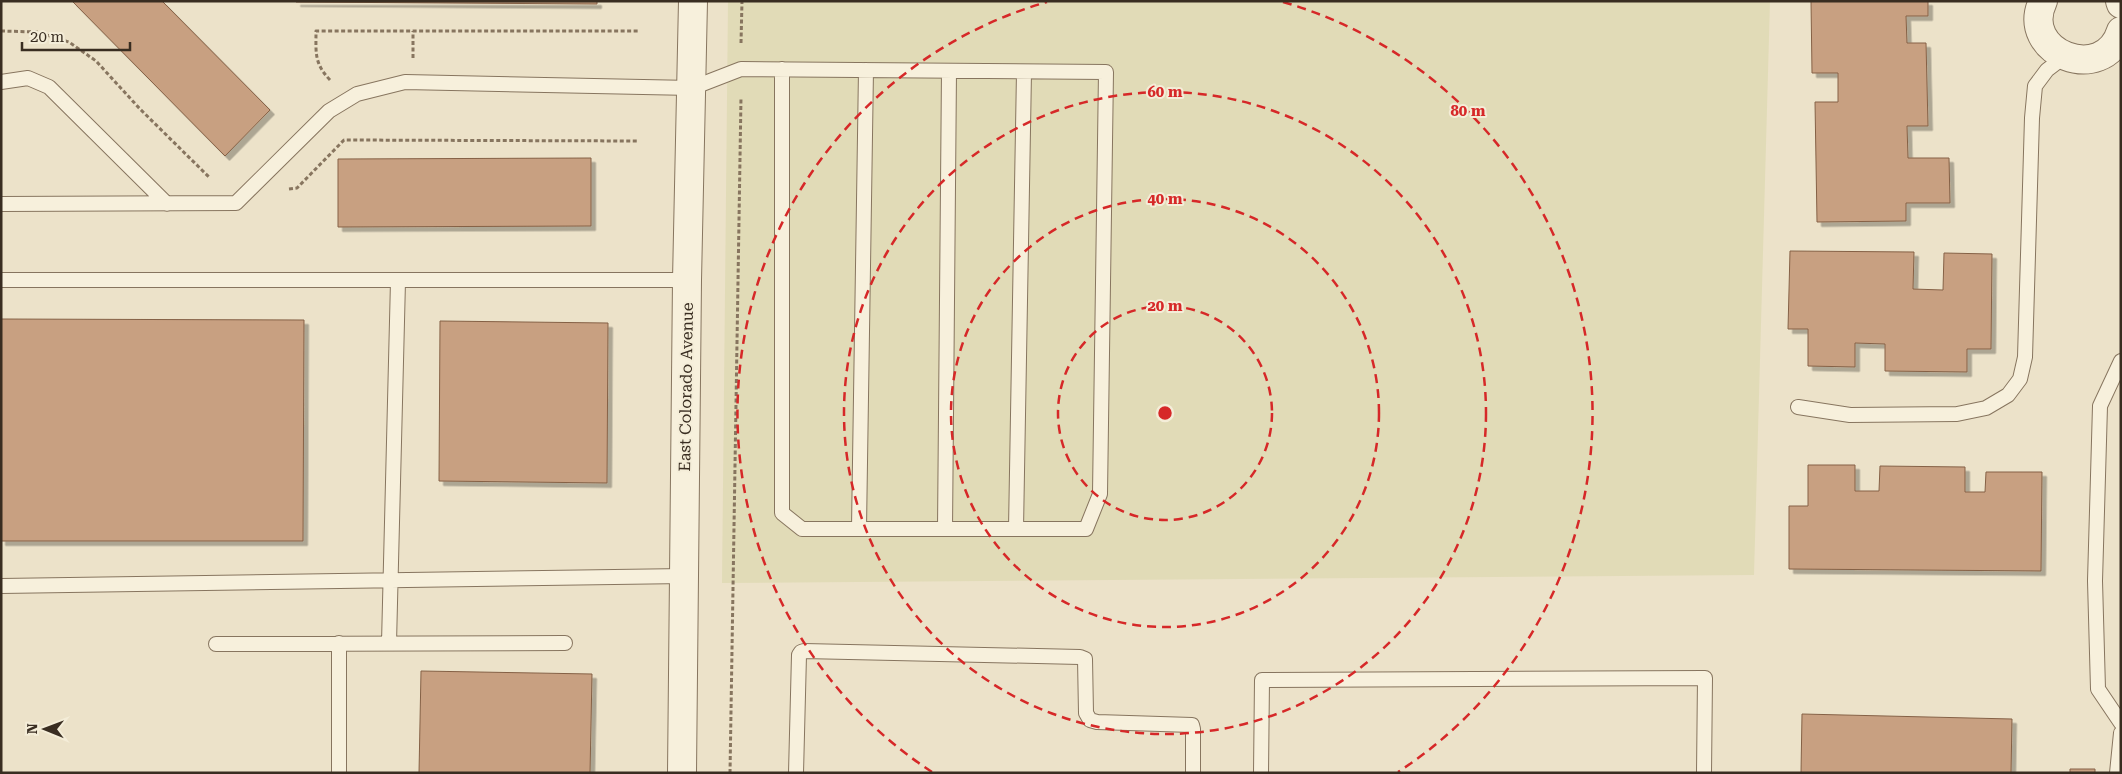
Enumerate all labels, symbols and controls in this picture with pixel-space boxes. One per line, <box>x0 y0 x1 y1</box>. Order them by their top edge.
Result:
scale bar <box>22 20 130 52</box>
text: 20 m <box>30 28 65 46</box>
text: 60 m <box>1147 83 1183 101</box>
text: 80 m <box>1450 102 1486 120</box>
text: 40 m <box>1147 190 1183 208</box>
text: 20 m <box>1147 297 1183 315</box>
street label: East Colorado Avenue <box>675 302 697 472</box>
centre of rings <box>1156 404 1174 422</box>
north arrow <box>20 704 70 754</box>
text: N <box>24 723 40 734</box>

